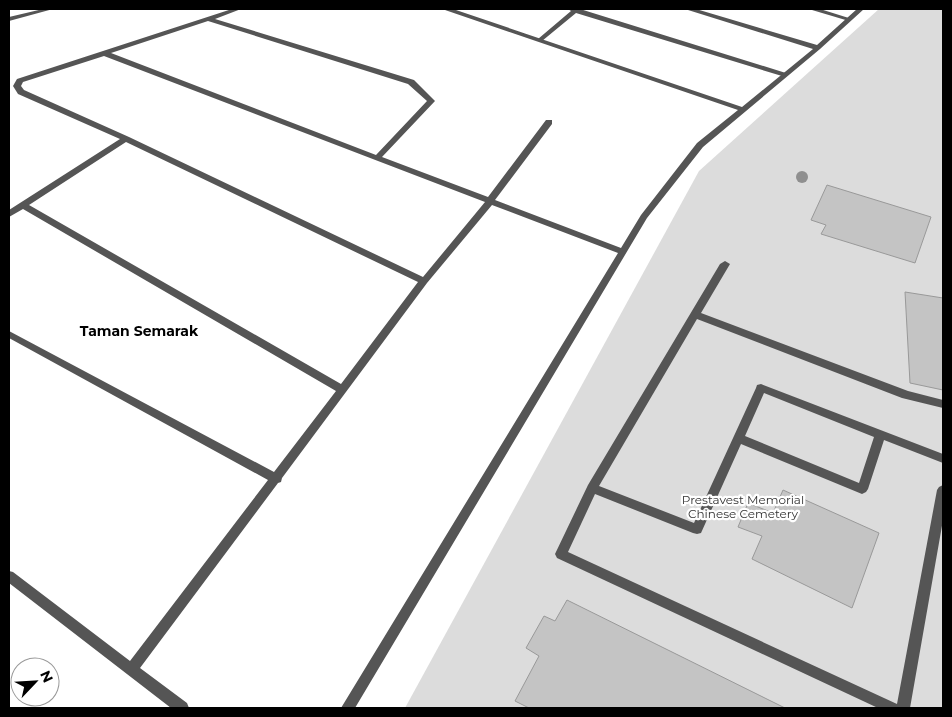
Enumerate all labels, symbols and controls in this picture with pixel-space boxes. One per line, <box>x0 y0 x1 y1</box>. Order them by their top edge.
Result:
district label: Taman Semarak <box>80 322 199 340</box>
park label: Prestavest Memorial Chinese Cemetery <box>682 492 804 521</box>
north arrow <box>10 657 60 707</box>
text: N <box>36 668 57 685</box>

